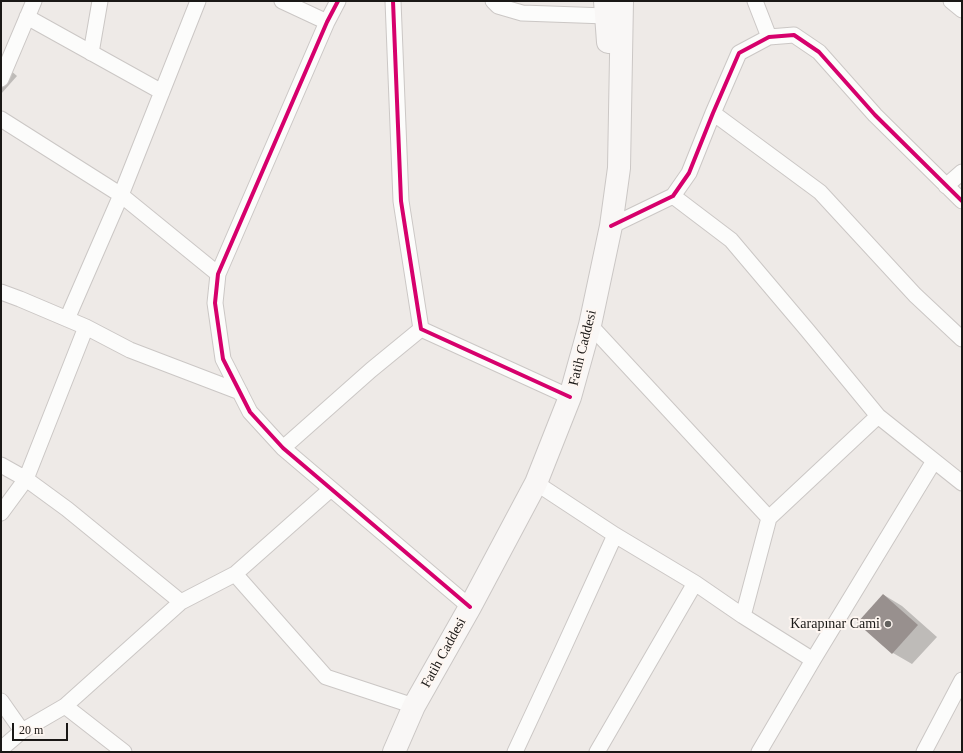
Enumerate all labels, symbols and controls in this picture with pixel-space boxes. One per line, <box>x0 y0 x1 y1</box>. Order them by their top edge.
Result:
street label: Fatih Caddesi <box>565 308 601 388</box>
street label: Fatih Caddesi <box>418 615 470 691</box>
place label: Karapınar Cami <box>790 616 880 632</box>
marker: Karapınar Cami <box>883 619 893 629</box>
scale bar <box>14 715 70 741</box>
text: 20 m <box>19 723 43 737</box>

